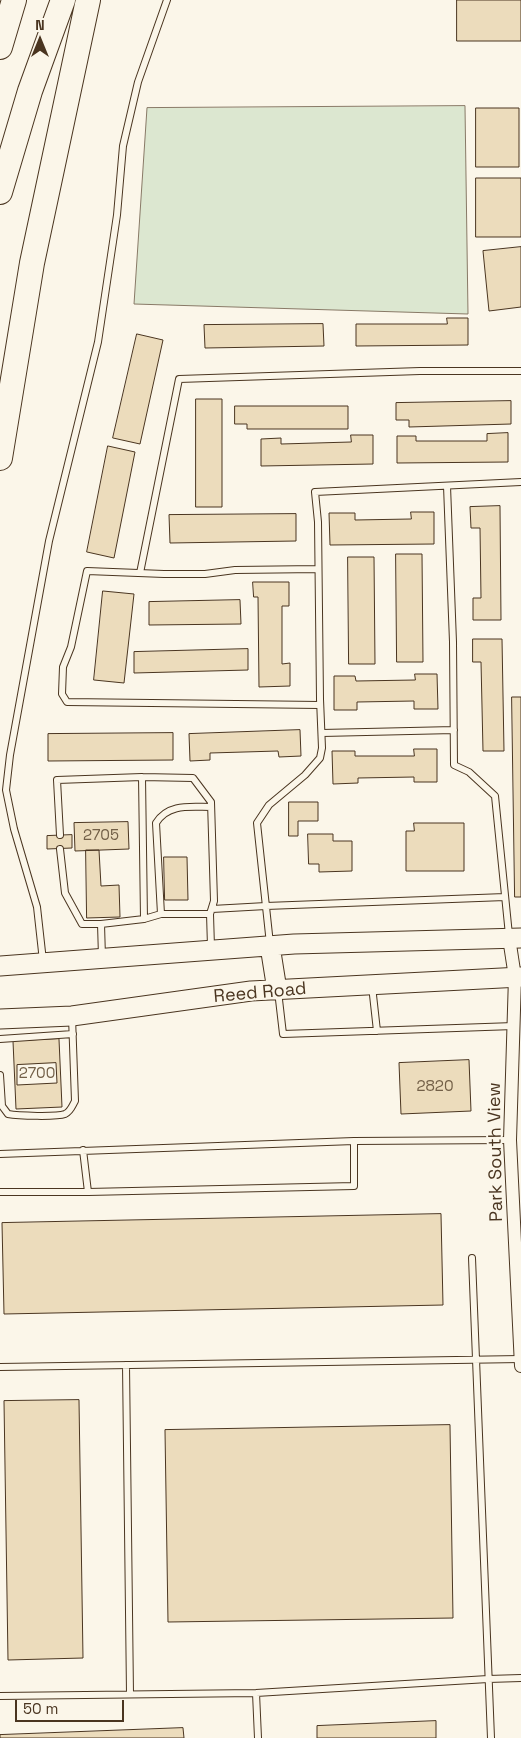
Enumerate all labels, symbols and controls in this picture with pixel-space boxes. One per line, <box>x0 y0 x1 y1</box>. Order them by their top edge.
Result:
north arrow <box>15 15 65 65</box>
text: N <box>35 16 45 34</box>
house number: 2705 <box>83 827 119 845</box>
street label: Reed Road <box>213 978 307 1008</box>
house number: 2700 <box>19 1065 55 1083</box>
house number: 2820 <box>416 1078 454 1096</box>
street label: Park South View <box>484 1082 508 1222</box>
scale bar <box>18 1690 126 1722</box>
text: 50 m <box>23 1699 58 1718</box>

